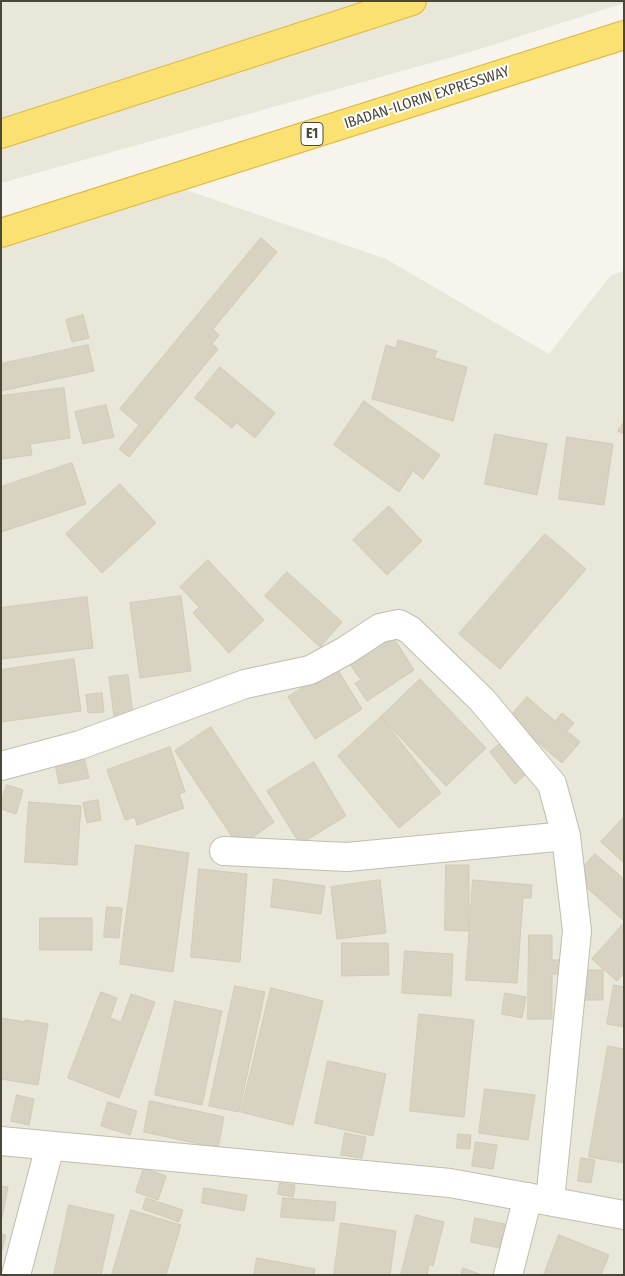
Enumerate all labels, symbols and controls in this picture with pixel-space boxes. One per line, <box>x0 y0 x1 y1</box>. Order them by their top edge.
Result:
street label: IBADAN-ILORIN EXPRESSWAY <box>342 63 512 133</box>
road number: E1 <box>301 122 323 146</box>

